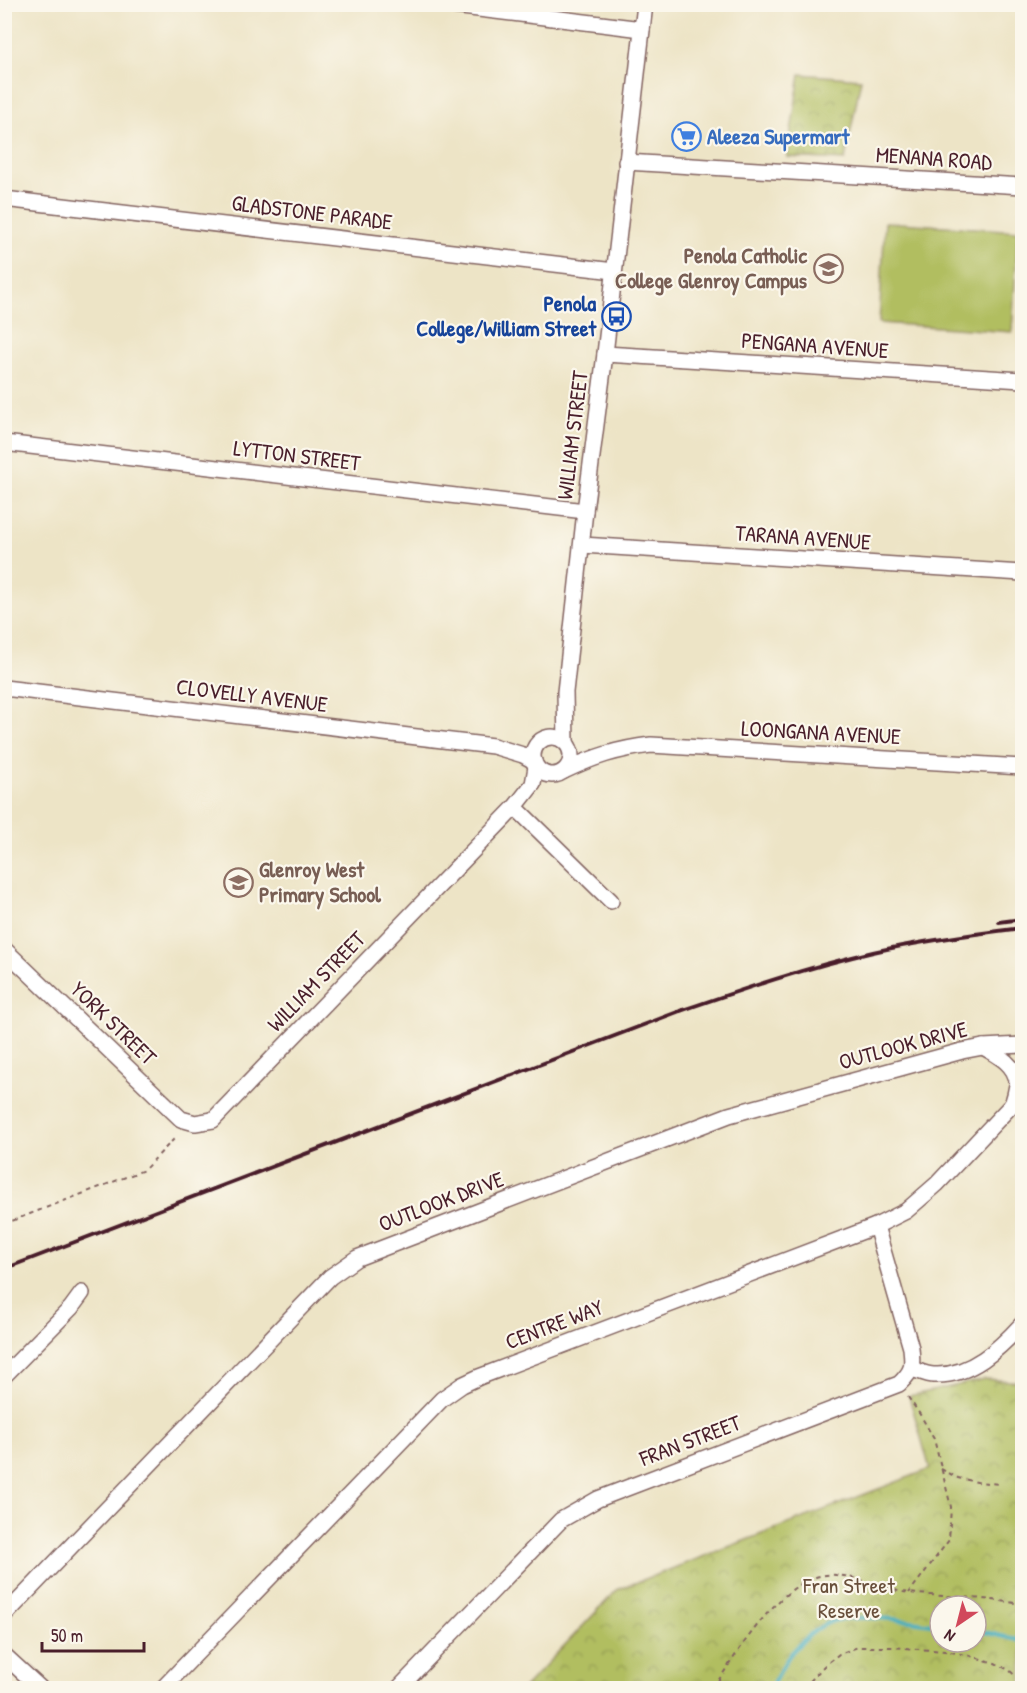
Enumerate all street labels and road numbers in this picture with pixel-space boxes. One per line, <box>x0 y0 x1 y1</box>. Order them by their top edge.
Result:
street label: MENANA ROAD <box>875 139 994 177</box>
street label: GLADSTONE PARADE <box>230 187 394 237</box>
street label: PENGANA AVENUE <box>741 325 890 365</box>
street label: WILLIAM STREET <box>549 368 595 501</box>
street label: LYTTON STREET <box>232 432 363 478</box>
street label: TARANA AVENUE <box>734 517 872 557</box>
street label: CLOVELLY AVENUE <box>175 671 330 719</box>
street label: LOONGANA AVENUE <box>741 713 902 751</box>
street label: WILLIAM STREET <box>260 924 372 1038</box>
street label: YORK STREET <box>65 974 164 1072</box>
street label: OUTLOOK DRIVE <box>836 1013 971 1077</box>
street label: OUTLOOK DRIVE <box>374 1163 508 1239</box>
street label: CENTRE WAY <box>501 1292 608 1356</box>
street label: FRAN STREET <box>634 1407 745 1473</box>

